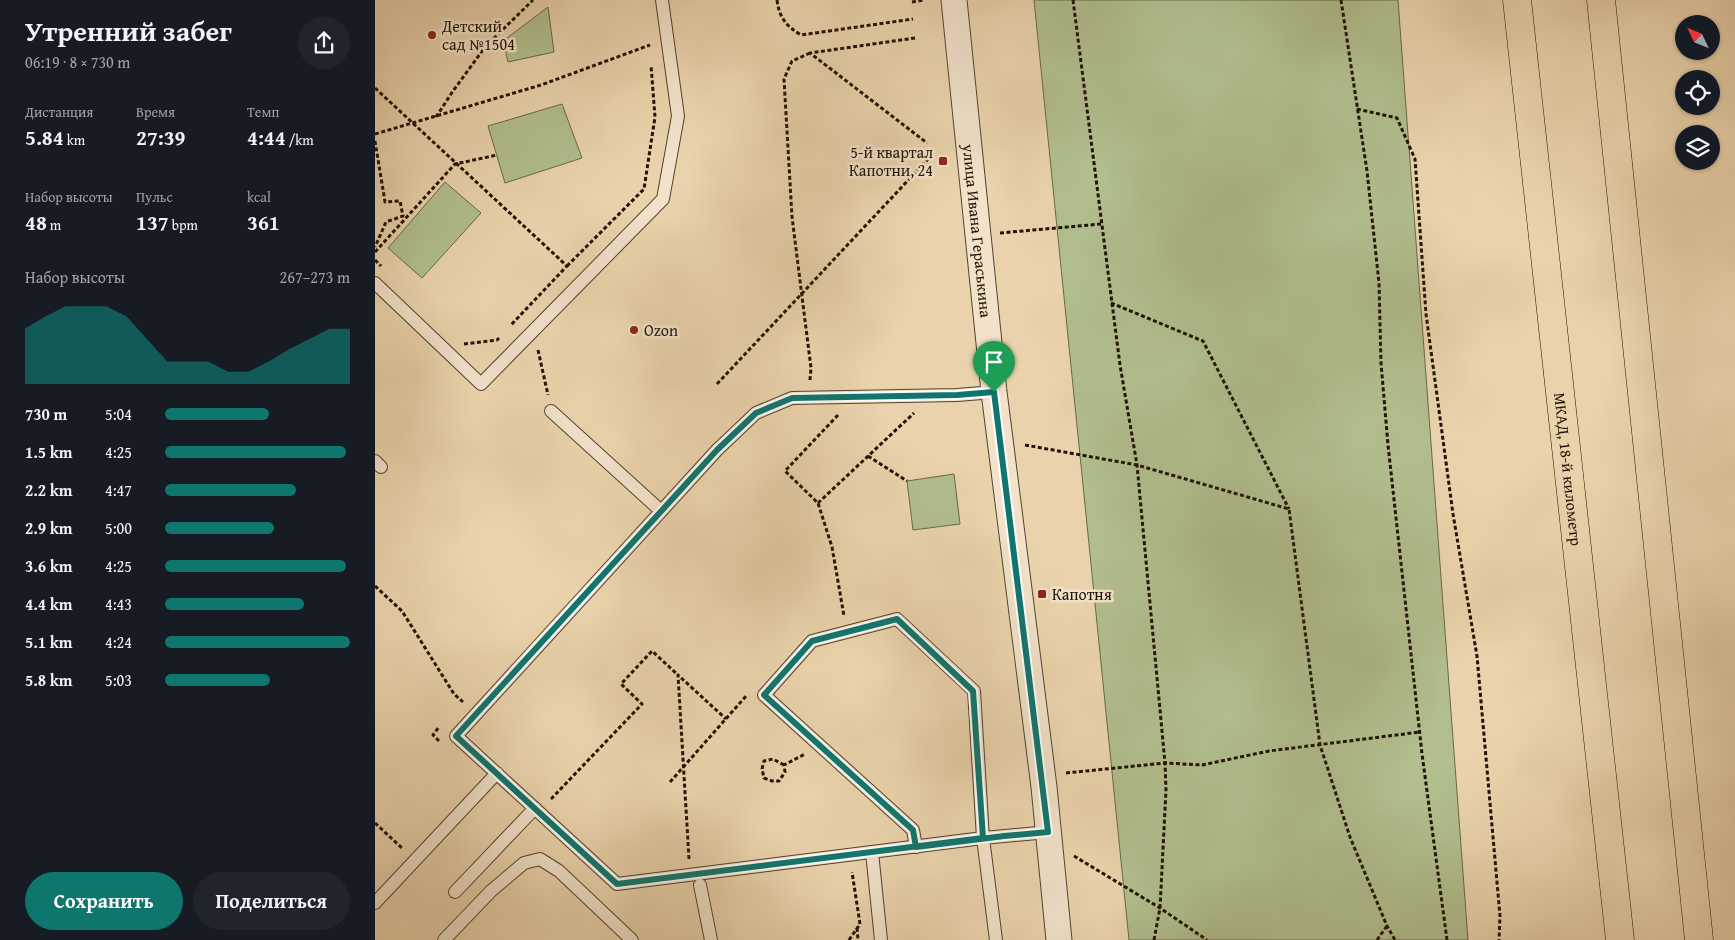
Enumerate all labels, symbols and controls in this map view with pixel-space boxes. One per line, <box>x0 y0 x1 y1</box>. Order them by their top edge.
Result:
text: Утренний забег <box>25 10 232 51</box>
place label: Детский сад №1504 <box>441 14 515 56</box>
north arrow <box>1675 15 1720 60</box>
map controls <box>1675 15 1720 170</box>
button: share <box>298 17 350 69</box>
marker: Детский сад №1504 <box>426 29 438 41</box>
text: 06:19 · 8 × 730 m <box>25 50 130 74</box>
button: locate <box>1675 70 1720 115</box>
text: Дистанция <box>25 102 93 122</box>
text: Время <box>136 102 175 122</box>
text: Темп <box>247 102 279 122</box>
text: 5.84 <box>25 122 64 153</box>
text: 27:39 <box>136 122 185 153</box>
text: 4:44 <box>247 122 286 153</box>
button: layers <box>1675 125 1720 170</box>
text: km <box>64 130 85 150</box>
text: /km <box>286 130 314 150</box>
place label: 5-й квартал Капотни, 24 <box>849 140 933 182</box>
street label: улица Ивана Гераськина <box>957 142 998 319</box>
marker: 5-й квартал Капотни, 24 <box>937 155 949 167</box>
text: Набор высоты <box>25 187 112 207</box>
text: Пульс <box>136 187 173 207</box>
text: kcal <box>247 187 271 207</box>
text: 48 <box>25 207 47 238</box>
text: 137 <box>136 207 169 238</box>
text: 361 <box>247 207 280 238</box>
text: m <box>47 215 61 235</box>
text: bpm <box>169 215 198 235</box>
text: Набор высоты <box>25 265 125 289</box>
text: 267–273 m <box>280 265 350 289</box>
place label: Ozon <box>644 318 678 342</box>
marker: Ozon <box>628 324 640 336</box>
pin <box>973 341 1015 392</box>
icon: arrive <box>980 348 1008 376</box>
street label: МКАД, 18-й километр <box>1548 391 1589 547</box>
text: 730 m <box>25 402 67 426</box>
text: 5:04 <box>105 402 132 426</box>
text: 1.5 km <box>25 440 72 464</box>
text: 4:25 <box>105 440 132 464</box>
text: 2.2 km <box>25 478 72 502</box>
text: 4:47 <box>105 478 132 502</box>
text: 2.9 km <box>25 516 72 540</box>
text: 5:00 <box>105 516 132 540</box>
text: 3.6 km <box>25 554 72 578</box>
text: 4:25 <box>105 554 132 578</box>
place label: Капотня <box>1052 582 1112 606</box>
marker: Капотня <box>1036 588 1048 600</box>
text: 4.4 km <box>25 592 72 616</box>
text: 4:43 <box>105 592 132 616</box>
text: 5.1 km <box>25 630 72 654</box>
text: 4:24 <box>105 630 132 654</box>
text: 5.8 km <box>25 668 72 692</box>
text: 5:03 <box>105 668 132 692</box>
button: Сохранить <box>25 872 183 930</box>
button: Поделиться <box>193 872 350 930</box>

